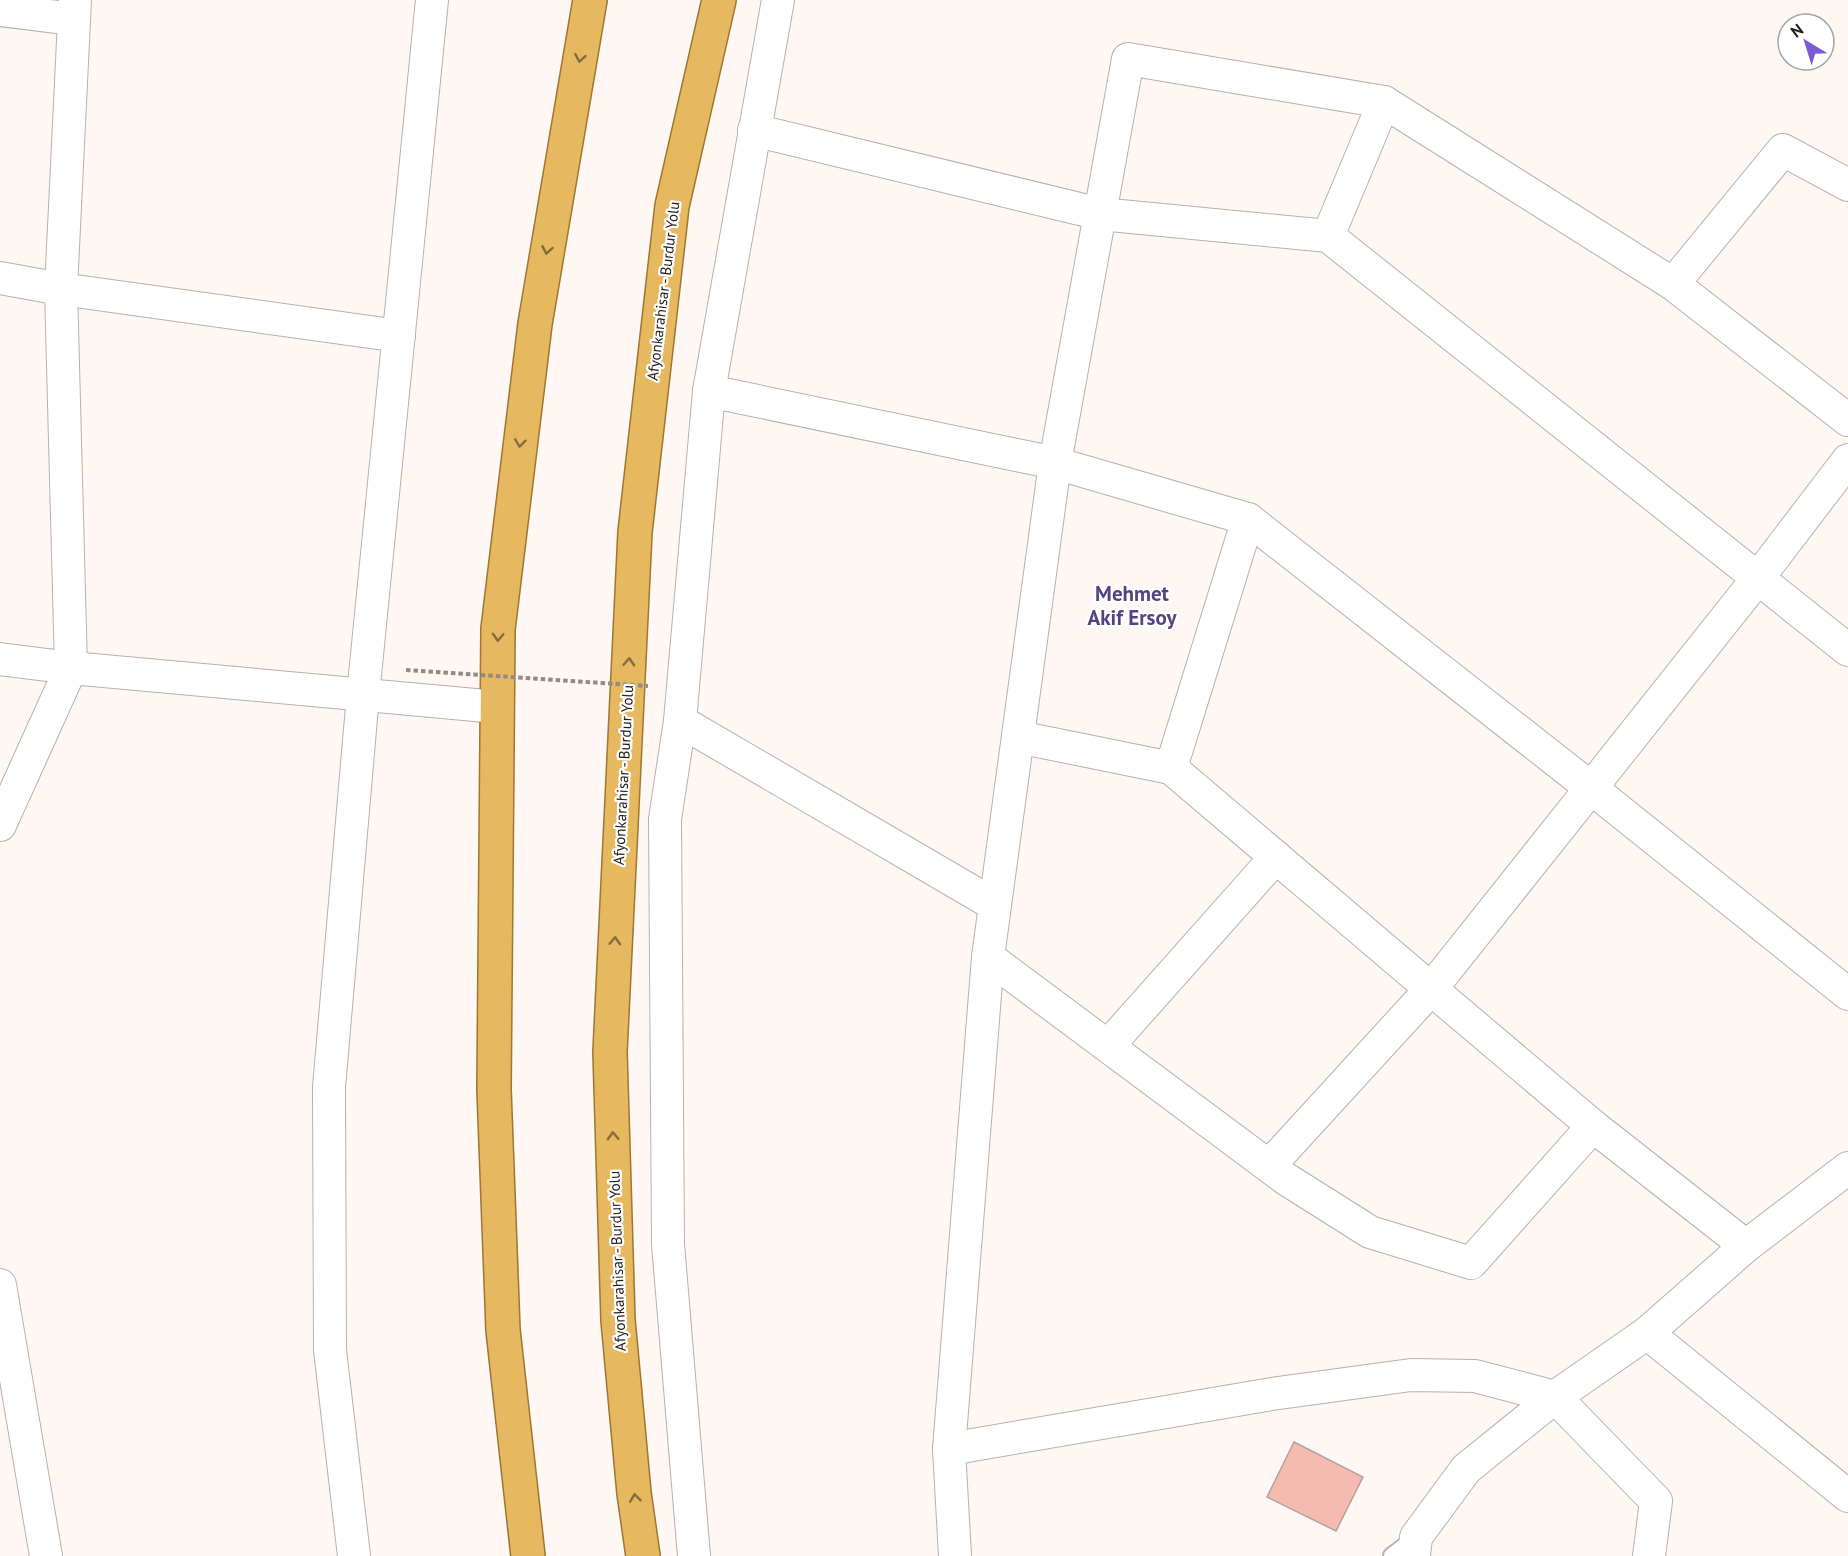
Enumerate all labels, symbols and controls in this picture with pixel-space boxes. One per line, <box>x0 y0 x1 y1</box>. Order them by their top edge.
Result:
north arrow <box>1776 12 1836 72</box>
text: N <box>1786 19 1807 41</box>
one-way arrow <box>575 53 587 62</box>
street label: Afyonkarahisar - Burdur Yolu <box>643 200 683 382</box>
one-way arrow <box>542 245 554 255</box>
one-way arrow <box>515 438 527 447</box>
district label: Mehmet Akif Ersoy <box>1088 580 1177 631</box>
one-way arrow <box>492 632 504 641</box>
one-way arrow <box>622 658 635 667</box>
street label: Afyonkarahisar - Burdur Yolu <box>609 685 637 865</box>
one-way arrow <box>609 937 622 946</box>
one-way arrow <box>606 1131 619 1140</box>
street label: Afyonkarahisar - Burdur Yolu <box>604 1171 630 1351</box>
one-way arrow <box>629 1493 641 1503</box>

